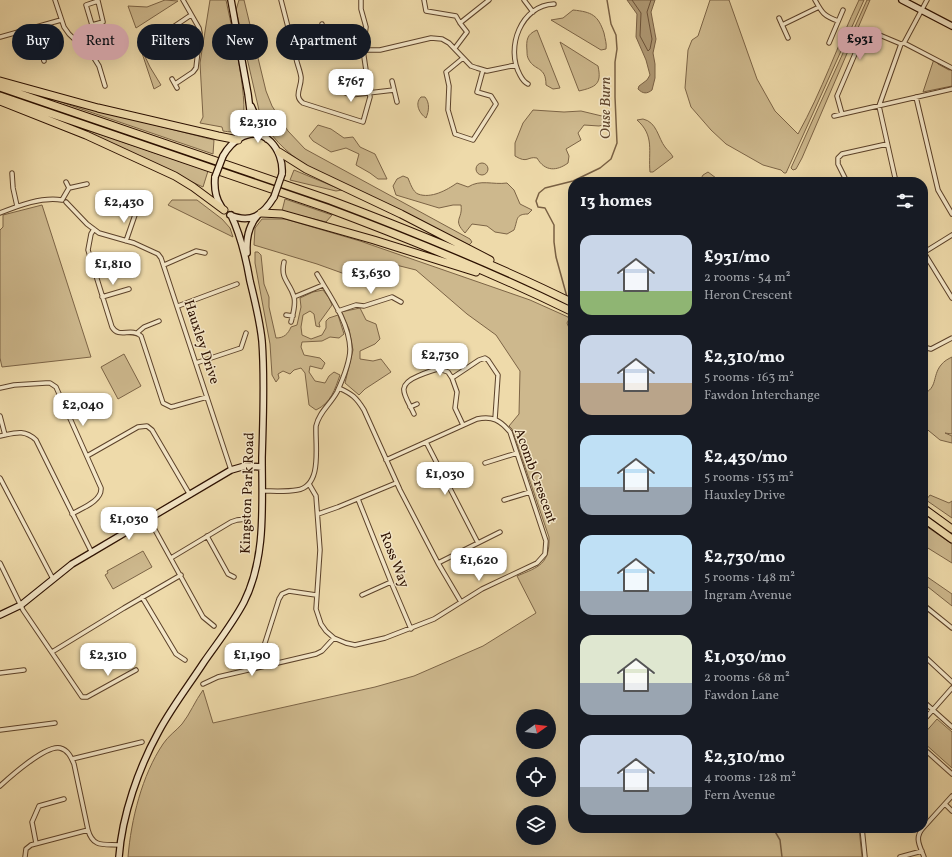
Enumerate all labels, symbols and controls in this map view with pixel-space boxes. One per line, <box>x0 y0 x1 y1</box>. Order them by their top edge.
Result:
chip: Buy <box>12 24 64 60</box>
chip: Rent <box>72 24 129 60</box>
chip: Filters <box>137 24 204 60</box>
chip: New <box>212 24 268 60</box>
chip: Apartment <box>276 24 371 60</box>
pin: £931 <box>836 27 884 61</box>
text: £931 <box>847 31 873 49</box>
pin: £767 <box>327 69 375 103</box>
text: £767 <box>338 73 364 91</box>
water label: Ouse Burn <box>596 77 617 139</box>
pin: £2,310 <box>225 110 291 144</box>
text: £2,310 <box>239 114 277 132</box>
pin: £2,430 <box>91 190 157 224</box>
text: 13 homes <box>580 190 652 213</box>
icon: filters <box>894 190 916 212</box>
text: £2,430 <box>104 194 144 212</box>
text: £931/mo <box>704 246 770 269</box>
icon: home <box>612 251 660 299</box>
pin: £1,810 <box>80 252 146 286</box>
text: £1,810 <box>95 256 131 274</box>
pin: £3,630 <box>338 261 404 295</box>
text: £3,630 <box>351 265 391 283</box>
text: 2 rooms · 54 m² <box>704 269 791 287</box>
text: Heron Crescent <box>704 287 793 305</box>
street label: Hauxley Drive <box>178 297 224 387</box>
pin: £2,730 <box>407 343 473 377</box>
text: £2,310/mo <box>704 346 785 369</box>
text: £2,730 <box>421 347 459 365</box>
icon: home <box>612 351 660 399</box>
text: 5 rooms · 163 m² <box>704 369 794 387</box>
text: Fawdon Interchange <box>704 387 820 405</box>
pin: £2,040 <box>50 393 116 427</box>
text: £2,040 <box>62 397 104 415</box>
street label: Acomb Crescent <box>509 426 561 526</box>
street label: Kingston Park Road <box>236 432 260 554</box>
text: £2,430/mo <box>704 446 788 469</box>
icon: home <box>612 451 660 499</box>
pin: £1,030 <box>412 462 478 496</box>
text: £1,030 <box>426 466 464 484</box>
text: 5 rooms · 153 m² <box>704 469 794 487</box>
text: Hauxley Drive <box>704 487 785 505</box>
pin: £1,030 <box>96 507 162 541</box>
text: £1,030 <box>110 511 148 529</box>
street label: Ross Way <box>375 529 413 591</box>
text: £2,730/mo <box>704 546 785 569</box>
pin: £1,620 <box>446 548 512 582</box>
icon: home <box>612 551 660 599</box>
text: £1,620 <box>460 552 498 570</box>
text: 5 rooms · 148 m² <box>704 569 795 587</box>
text: Ingram Avenue <box>704 587 792 605</box>
pin: £2,310 <box>75 643 141 677</box>
pin: £1,190 <box>219 643 285 677</box>
text: £1,030/mo <box>704 646 786 669</box>
text: £2,310 <box>89 647 127 665</box>
text: £1,190 <box>233 647 271 665</box>
icon: home <box>612 651 660 699</box>
text: 2 rooms · 68 m² <box>704 669 790 687</box>
text: Fawdon Lane <box>704 687 779 705</box>
north arrow <box>516 709 556 749</box>
map controls <box>516 709 556 845</box>
text: £2,310/mo <box>704 746 785 769</box>
icon: home <box>612 751 660 799</box>
button: locate <box>516 757 556 797</box>
text: 4 rooms · 128 m² <box>704 769 796 787</box>
text: Fern Avenue <box>704 787 775 805</box>
button: layers <box>516 805 556 845</box>

